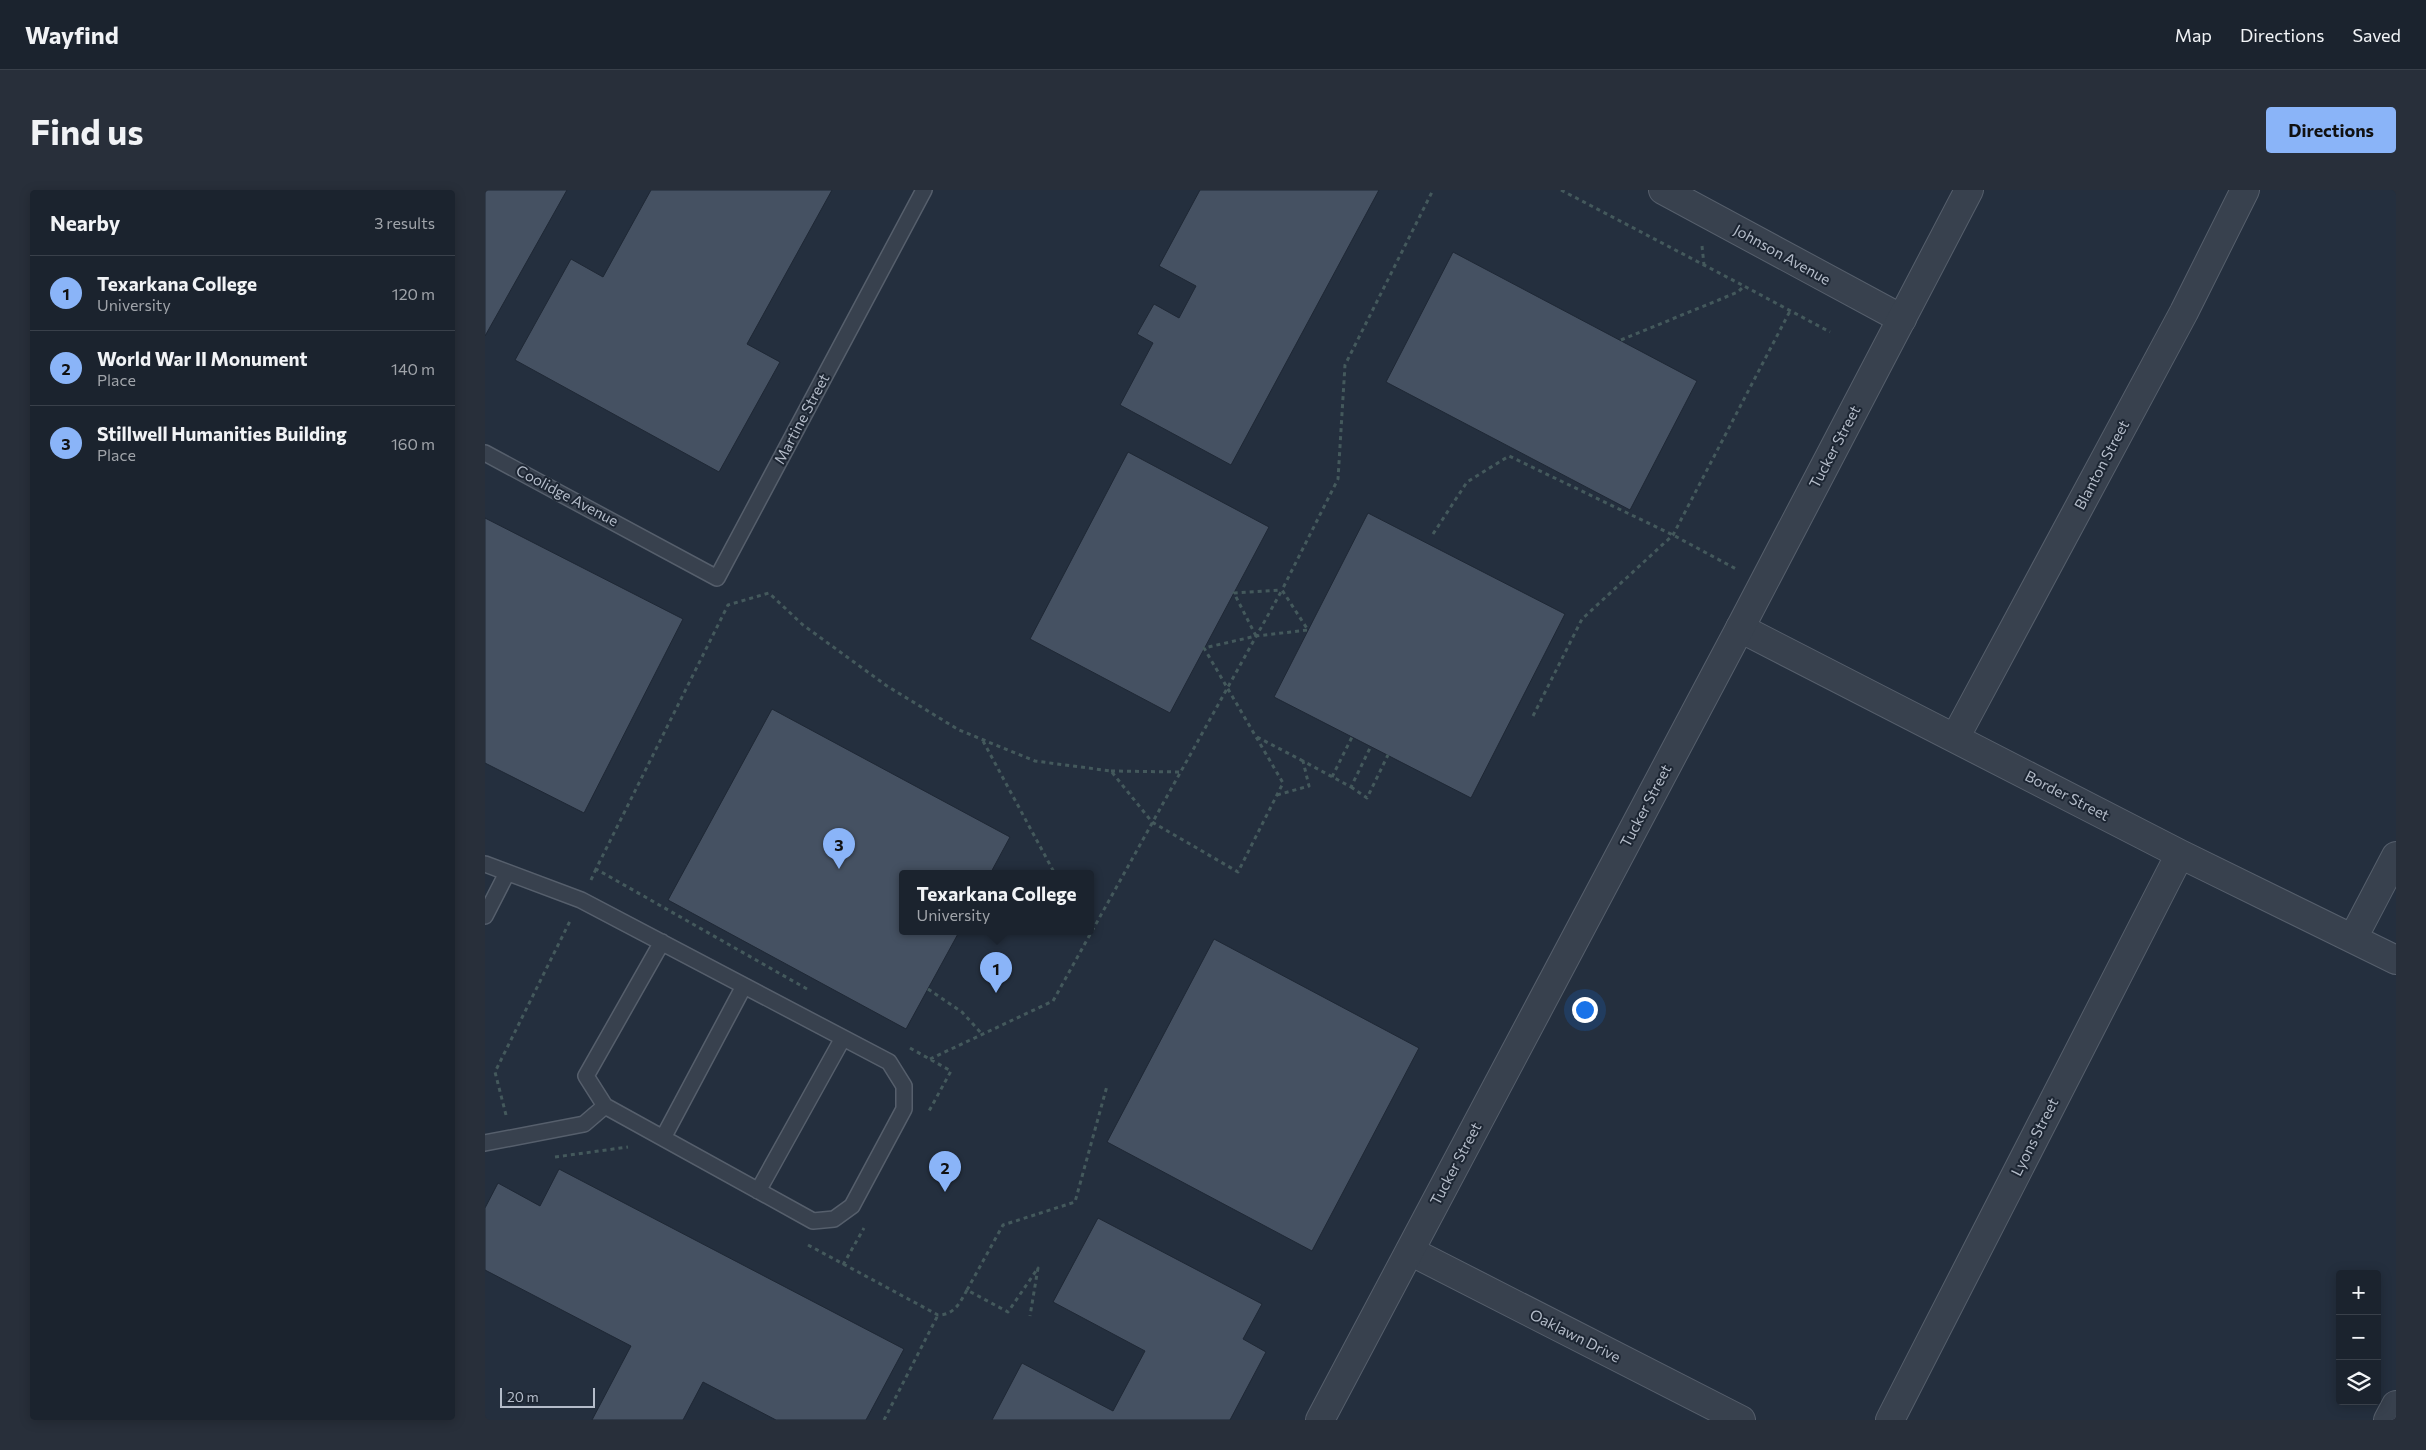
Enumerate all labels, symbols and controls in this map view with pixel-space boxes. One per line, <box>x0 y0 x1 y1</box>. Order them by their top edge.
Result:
text: Wayfind <box>25 20 119 49</box>
text: Map <box>2175 24 2212 46</box>
text: Directions <box>2240 24 2324 46</box>
text: Saved <box>2352 24 2401 46</box>
button: Directions <box>2266 107 2396 153</box>
text: Find us <box>30 109 144 152</box>
text: Nearby <box>50 210 120 235</box>
text: 3 results <box>374 213 435 232</box>
street label: Johnson Avenue <box>1731 220 1834 288</box>
text: Texarkana College <box>97 272 257 295</box>
text: 1 <box>62 284 70 303</box>
text: 120 m <box>392 284 435 303</box>
text: University <box>97 295 171 314</box>
text: World War II Monument <box>97 347 308 370</box>
text: 2 <box>61 359 71 378</box>
text: 140 m <box>391 359 435 378</box>
text: Place <box>97 370 136 389</box>
street label: Martine Street <box>770 370 833 467</box>
street label: Tucker Street <box>1805 402 1863 491</box>
street label: Blanton Street <box>2070 417 2132 512</box>
text: Stillwell Humanities Building <box>97 422 347 445</box>
text: 3 <box>61 434 71 453</box>
text: 160 m <box>391 434 435 453</box>
text: Place <box>97 445 136 464</box>
street label: Coolidge Avenue <box>513 461 622 530</box>
street label: Tucker Street <box>1616 761 1674 850</box>
street label: Border Street <box>2022 766 2113 824</box>
pin: 3 <box>823 828 855 869</box>
popup <box>899 870 1094 935</box>
text: Texarkana College <box>916 882 1077 905</box>
text: University <box>916 905 990 924</box>
pin: 1 <box>980 952 1012 993</box>
your location <box>1572 997 1598 1023</box>
street label: Lyons Street <box>2007 1094 2061 1179</box>
street label: Tucker Street <box>1426 1119 1484 1208</box>
pin: 2 <box>929 1151 961 1192</box>
map controls <box>2336 1270 2381 1405</box>
button: + <box>2336 1270 2381 1315</box>
street label: Oaklawn Drive <box>1527 1305 1624 1366</box>
button: − <box>2336 1315 2381 1360</box>
button: layers <box>2336 1360 2381 1405</box>
scale bar <box>500 1385 595 1408</box>
text: 20 m <box>507 1388 539 1405</box>

